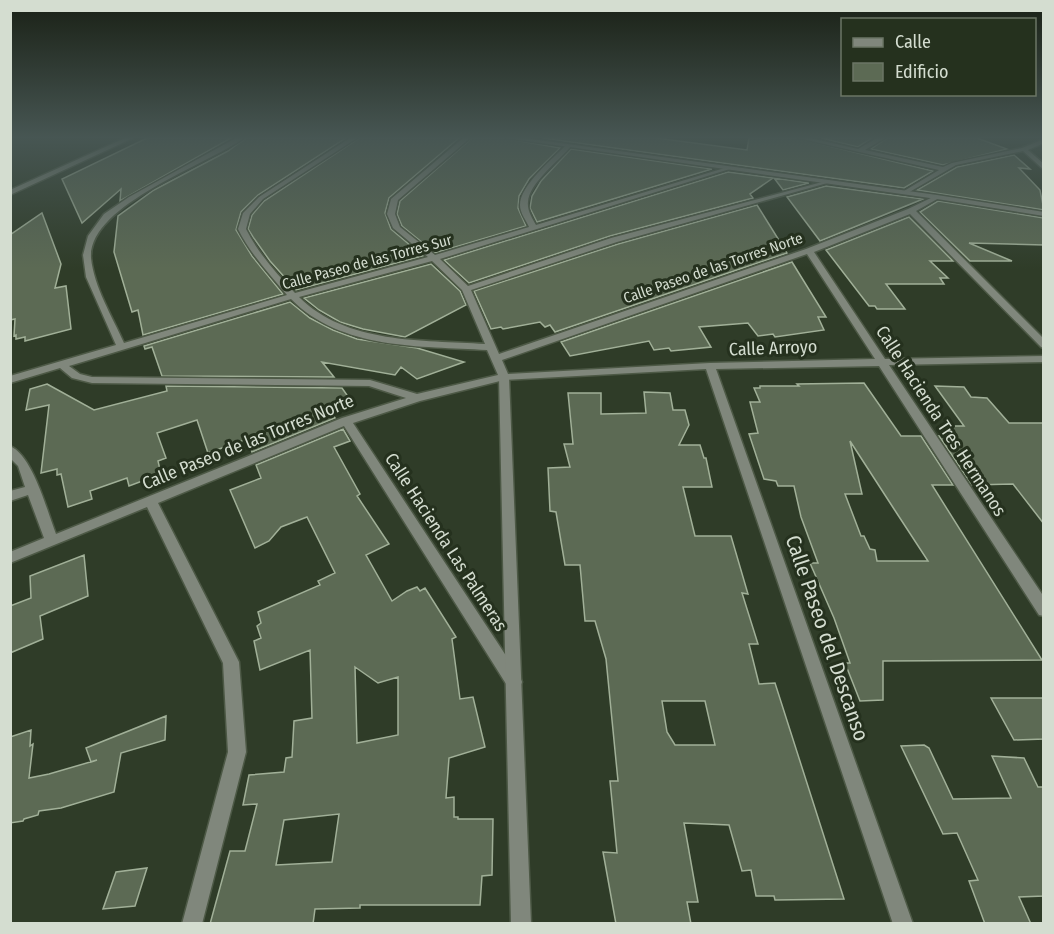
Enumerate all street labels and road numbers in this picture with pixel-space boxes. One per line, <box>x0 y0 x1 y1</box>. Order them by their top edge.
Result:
street label: Calle Paseo de las Torres Norte <box>621 229 805 307</box>
street label: Calle Paseo de las Torres Sur <box>280 230 455 293</box>
street label: Calle Hacienda Tres Hermanos <box>871 322 1011 521</box>
street label: Calle Arroyo <box>728 335 818 361</box>
street label: Calle Paseo de las Torres Norte <box>139 389 357 495</box>
street label: Calle Hacienda Las Palmeras <box>380 449 512 636</box>
street label: Calle Paseo del Descanso <box>780 532 874 744</box>

